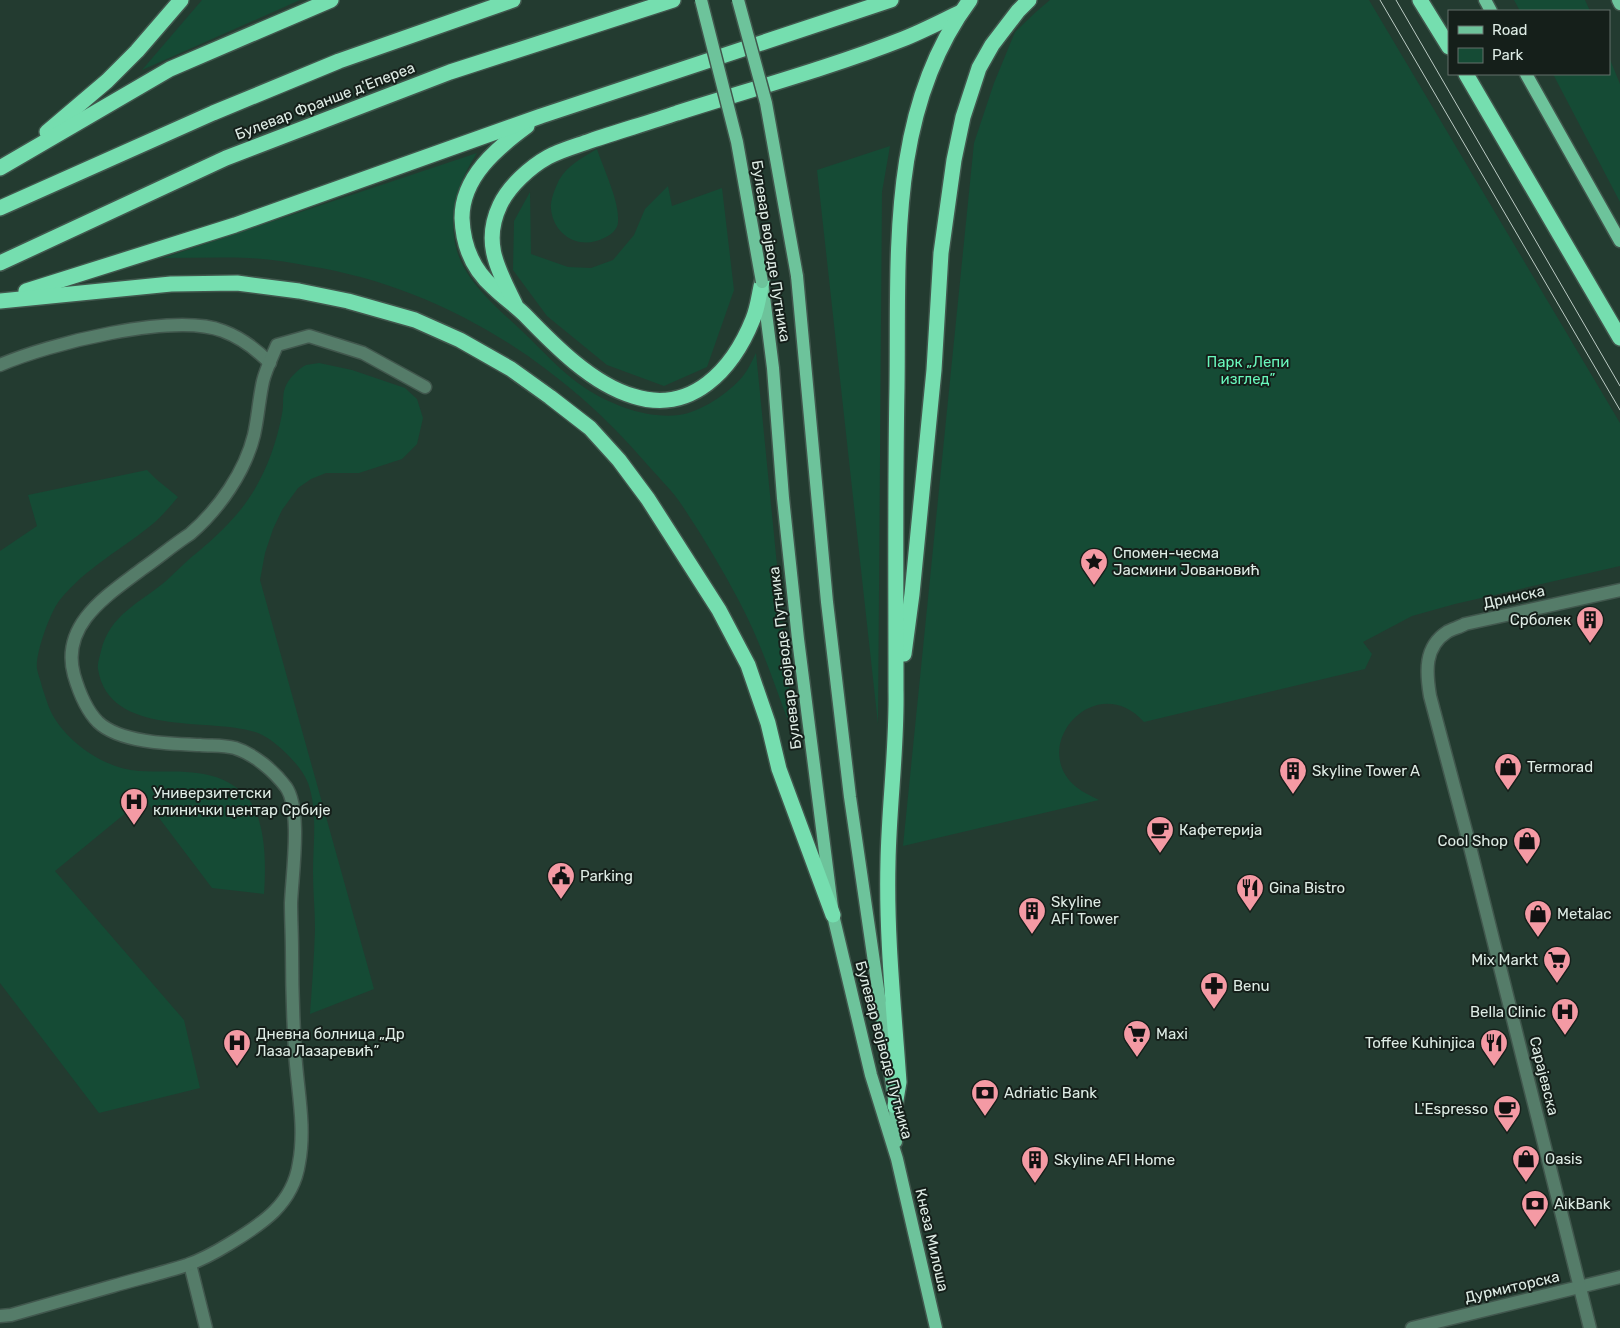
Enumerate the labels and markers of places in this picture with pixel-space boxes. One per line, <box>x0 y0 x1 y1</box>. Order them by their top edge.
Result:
place label: Спомен-чесма Јасмини Јовановић <box>1113 544 1260 579</box>
place icon: Спомен-чесма Јасмини Јовановић <box>1079 547 1109 586</box>
building icon: Срболек <box>1575 605 1605 644</box>
place label: Срболек <box>1510 611 1571 629</box>
shop icon: Termorad <box>1493 752 1523 791</box>
building icon: Skyline Tower A <box>1278 756 1308 795</box>
place label: Termorad <box>1527 758 1593 776</box>
place label: Skyline Tower A <box>1312 762 1420 780</box>
place label: Универзитетски клинички центар Србије <box>153 784 331 819</box>
hospital icon: Универзитетски клинички центар Србије <box>119 787 149 826</box>
cafe icon: Кафетерија <box>1145 815 1175 854</box>
place label: Кафетерија <box>1179 821 1262 839</box>
shop icon: Cool Shop <box>1512 826 1542 865</box>
place label: Cool Shop <box>1437 832 1508 850</box>
public building icon: Parking <box>546 861 576 900</box>
place label: Parking <box>580 867 633 885</box>
restaurant icon: Gina Bistro <box>1235 873 1265 912</box>
place label: Gina Bistro <box>1269 879 1345 897</box>
place label: Skyline AFI Tower <box>1051 893 1119 928</box>
building icon: Skyline AFI Tower <box>1017 896 1047 935</box>
shop icon: Metalac <box>1523 899 1553 938</box>
place label: Metalac <box>1557 905 1612 923</box>
supermarket icon: Mix Markt <box>1542 945 1572 984</box>
place label: Mix Markt <box>1471 951 1538 969</box>
pharmacy icon: Benu <box>1199 971 1229 1010</box>
place label: Benu <box>1233 977 1270 995</box>
hospital icon: Bella Clinic <box>1550 997 1580 1036</box>
place label: Bella Clinic <box>1470 1003 1546 1021</box>
supermarket icon: Maxi <box>1122 1019 1152 1058</box>
place label: Дневна болница „Др Лаза Лазаревић” <box>256 1025 405 1060</box>
place label: Maxi <box>1156 1025 1188 1043</box>
hospital icon: Дневна болница „Др Лаза Лазаревић” <box>222 1028 252 1067</box>
restaurant icon: Toffee Kuhinjica <box>1479 1028 1509 1067</box>
place label: Toffee Kuhinjica <box>1365 1034 1475 1052</box>
bank icon: Adriatic Bank <box>970 1078 1000 1117</box>
place label: Adriatic Bank <box>1004 1084 1097 1102</box>
cafe icon: L'Espresso <box>1492 1094 1522 1133</box>
place label: L'Espresso <box>1414 1100 1488 1118</box>
shop icon: Oasis <box>1511 1144 1541 1183</box>
building icon: Skyline AFI Home <box>1020 1145 1050 1184</box>
place label: Oasis <box>1545 1150 1583 1168</box>
place label: Skyline AFI Home <box>1054 1151 1175 1169</box>
bank icon: AikBank <box>1520 1189 1550 1228</box>
place label: AikBank <box>1554 1195 1611 1213</box>

